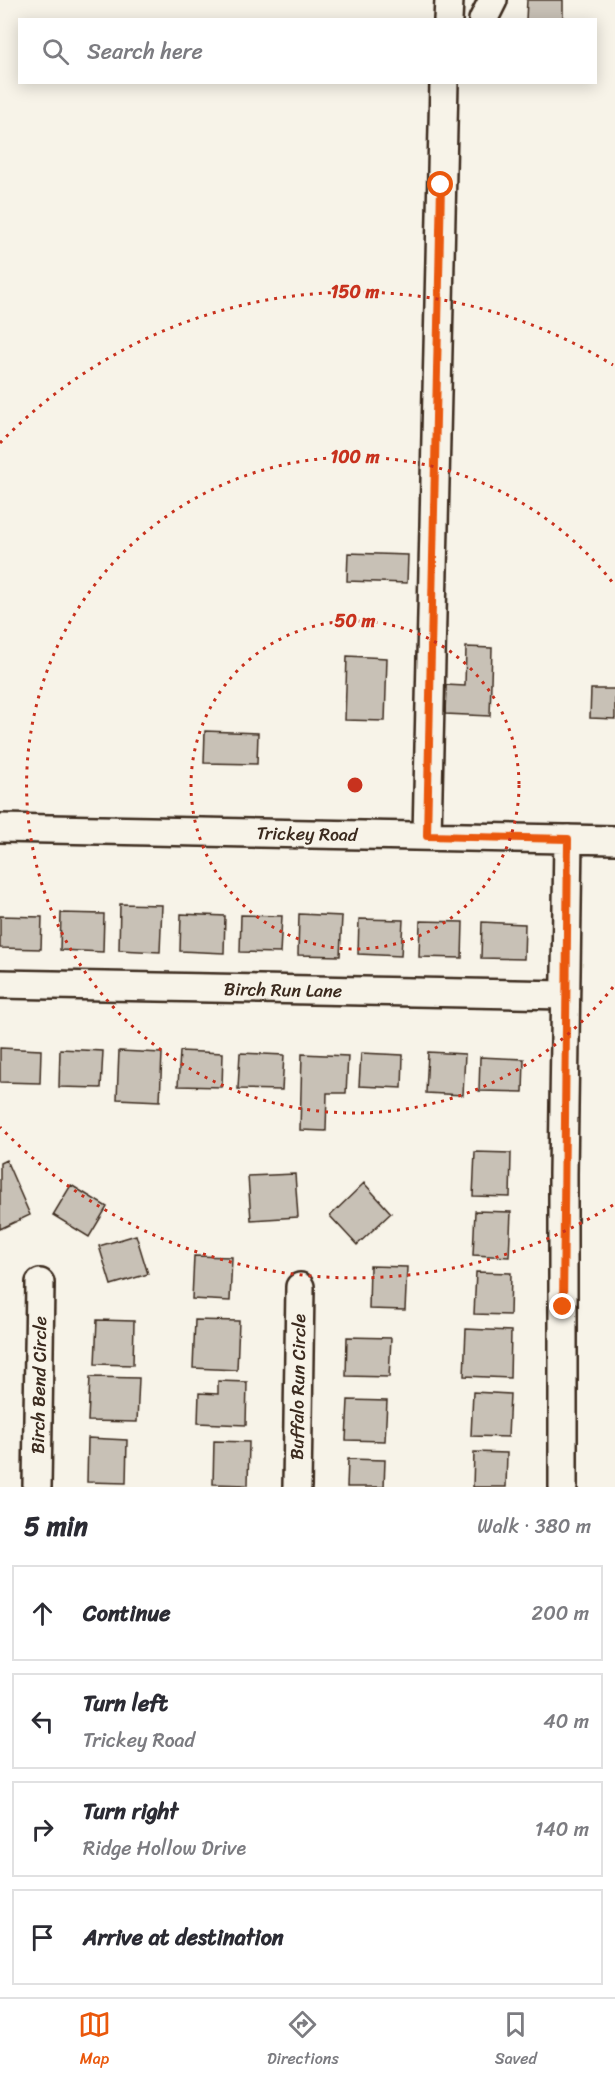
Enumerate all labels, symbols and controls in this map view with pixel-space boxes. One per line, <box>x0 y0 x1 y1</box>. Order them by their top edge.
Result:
search box <box>18 18 597 84</box>
text: Search here <box>87 32 203 71</box>
icon: search <box>39 35 72 68</box>
route start <box>427 171 453 197</box>
text: 150 m <box>331 276 379 308</box>
text: 100 m <box>331 441 380 473</box>
text: 50 m <box>335 605 376 637</box>
centre of rings <box>345 775 365 795</box>
street label: Trickey Road <box>256 817 359 851</box>
street label: Birch Run Lane <box>224 973 342 1007</box>
route end <box>549 1293 575 1319</box>
street label: Buffalo Run Circle <box>281 1313 315 1460</box>
street label: Birch Bend Circle <box>22 1316 56 1454</box>
text: 5 min <box>24 1503 88 1549</box>
text: Walk · 380 m <box>477 1509 591 1544</box>
text: Continue <box>83 1594 171 1633</box>
text: 200 m <box>532 1596 589 1631</box>
icon: ahead <box>26 1597 59 1630</box>
text: Turn left <box>83 1684 168 1723</box>
text: 40 m <box>543 1704 589 1739</box>
icon: left <box>26 1705 59 1738</box>
text: Trickey Road <box>83 1723 195 1758</box>
text: Turn right <box>83 1792 178 1831</box>
text: 140 m <box>535 1812 589 1847</box>
icon: right <box>26 1813 59 1846</box>
text: Ridge Hollow Drive <box>83 1831 246 1866</box>
text: Arrive at destination <box>83 1918 284 1957</box>
icon: arrive <box>26 1921 59 1954</box>
tab: Map <box>78 2008 111 2073</box>
tab: Directions <box>267 2008 339 2073</box>
tab: Saved <box>495 2008 537 2073</box>

